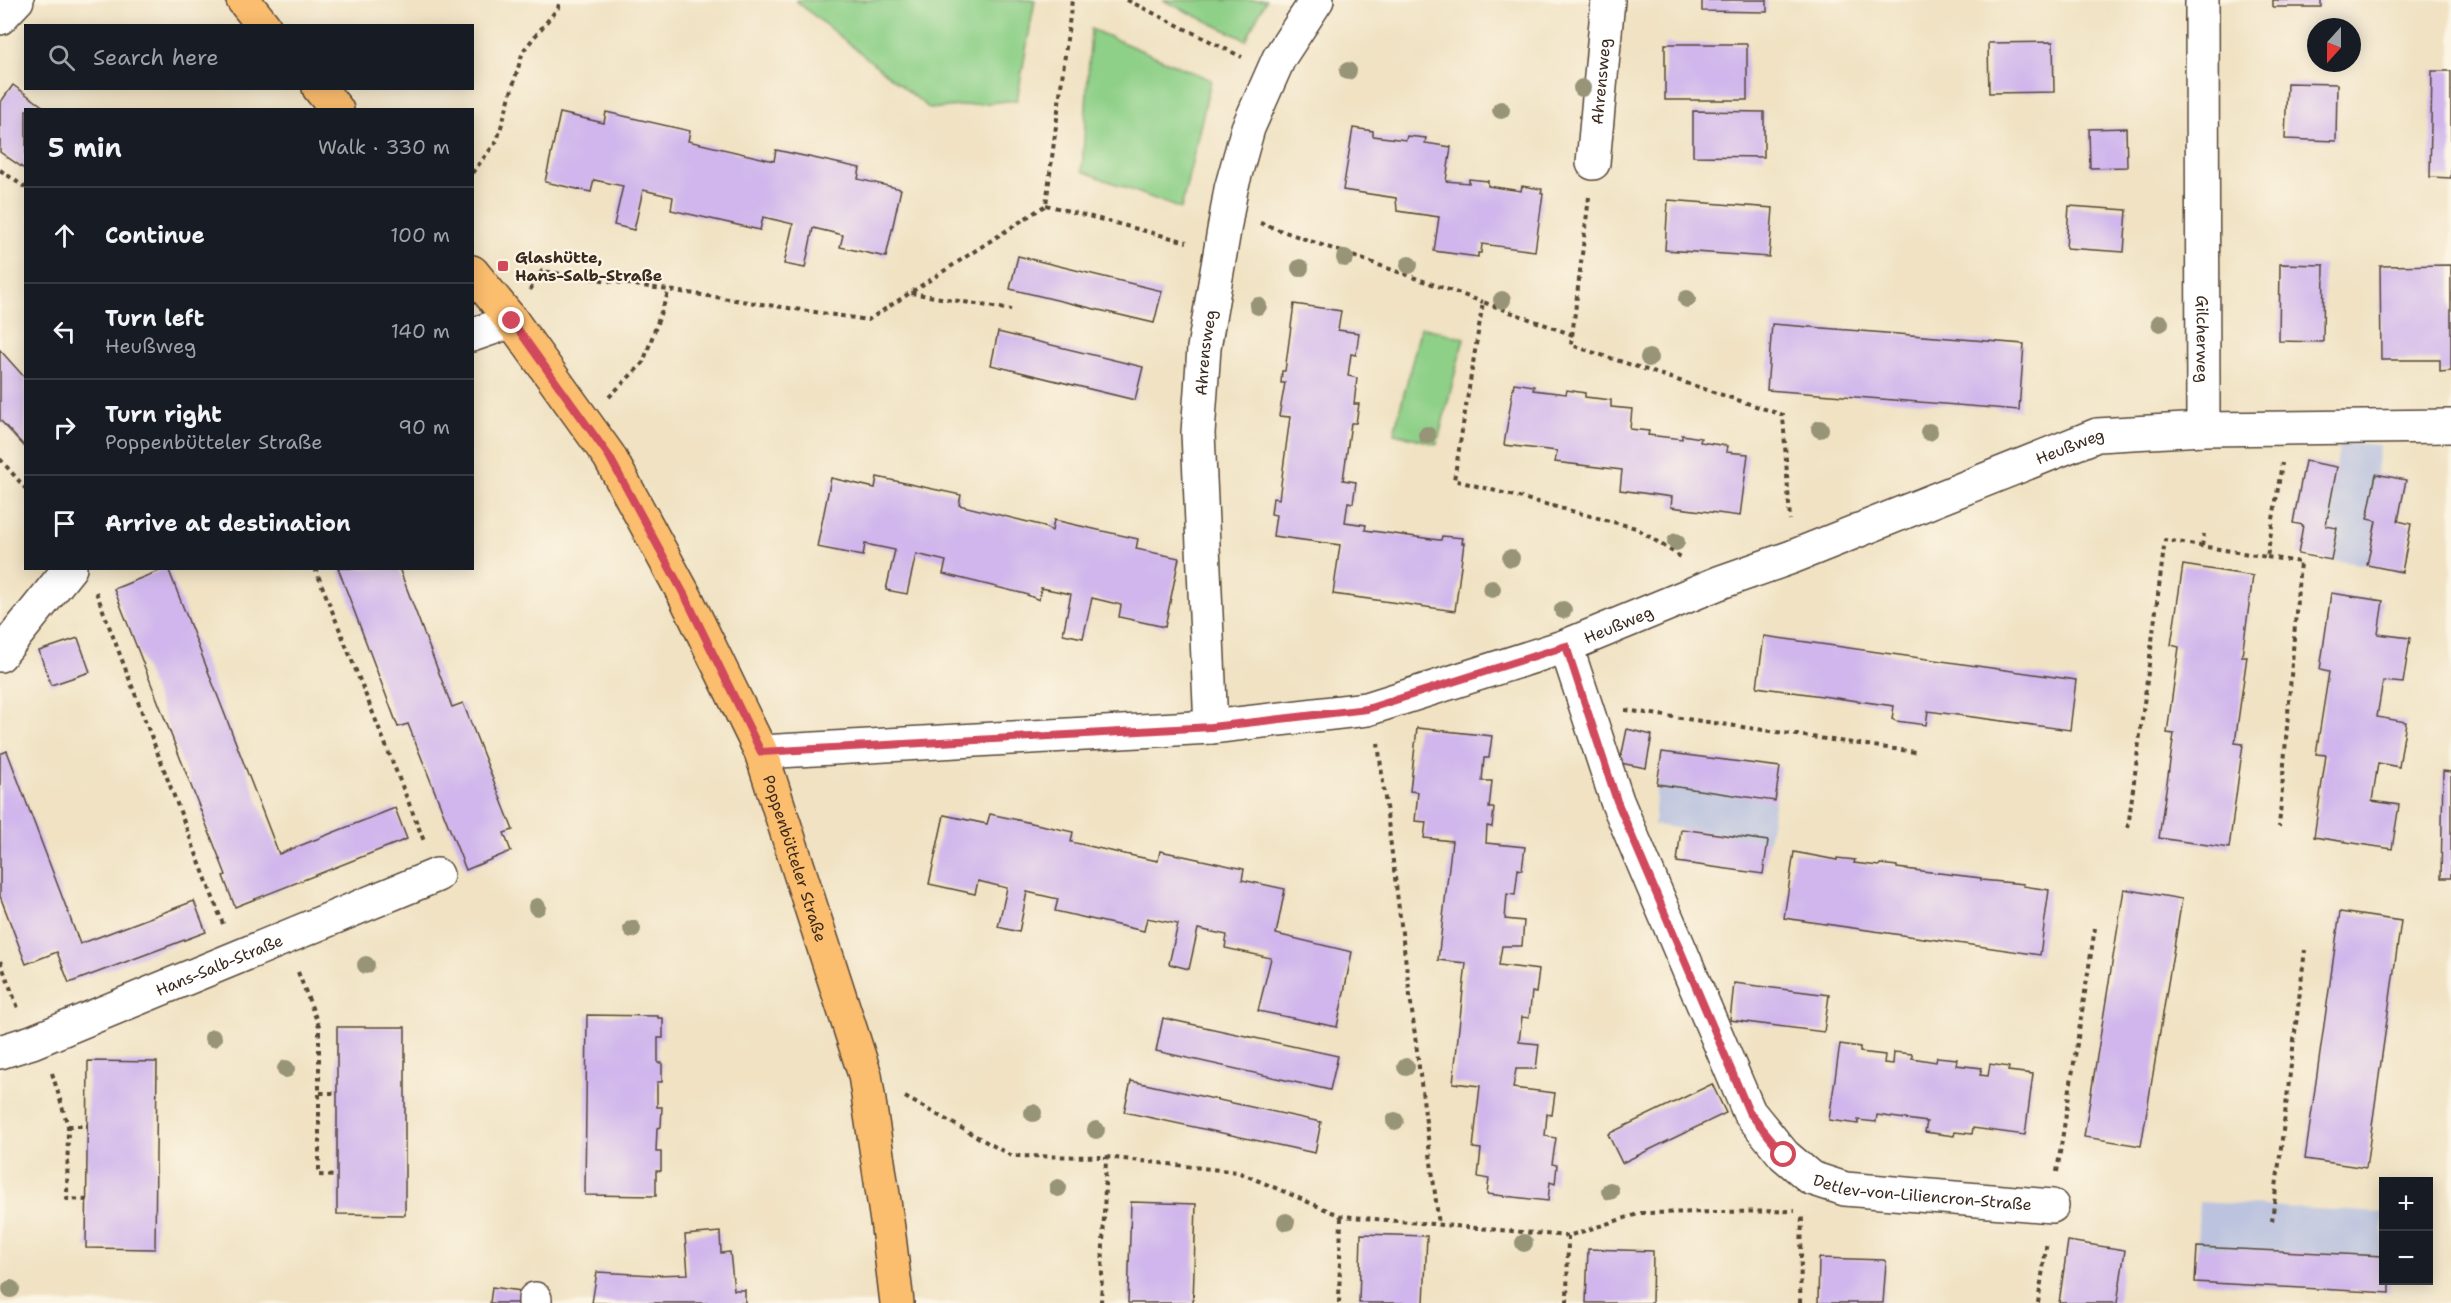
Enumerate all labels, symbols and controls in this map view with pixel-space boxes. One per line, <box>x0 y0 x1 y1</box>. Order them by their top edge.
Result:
north arrow <box>2307 18 2361 72</box>
search box <box>24 24 474 90</box>
street label: Ahrensweg <box>1586 37 1615 125</box>
icon: search <box>45 41 78 74</box>
text: Search here <box>93 43 219 72</box>
text: 5 min <box>48 130 122 165</box>
text: Walk · 330 m <box>318 134 450 160</box>
icon: ahead <box>48 219 81 252</box>
text: Continue <box>105 221 205 250</box>
text: 100 m <box>390 222 450 248</box>
place label: Glashütte, Hans-Salb-Straße <box>515 247 663 286</box>
marker: Glashütte, Hans-Salb-Straße <box>496 259 510 273</box>
street label: Gilcherweg <box>2192 295 2213 383</box>
text: Turn left <box>105 304 204 333</box>
route end <box>498 307 524 333</box>
street label: Ahrensweg <box>1190 308 1221 396</box>
icon: left <box>48 315 81 348</box>
text: 140 m <box>391 318 450 344</box>
text: Heußweg <box>105 333 196 359</box>
text: Turn right <box>105 400 222 429</box>
icon: right <box>48 411 81 444</box>
text: 90 m <box>398 414 450 440</box>
street label: Heußweg <box>2032 424 2105 469</box>
text: Poppenbütteler Straße <box>105 429 322 455</box>
icon: arrive <box>48 507 81 540</box>
text: Arrive at destination <box>105 509 351 538</box>
street label: Heußweg <box>1580 601 1656 648</box>
street label: Poppenbütteler Straße <box>759 772 832 944</box>
street label: Hans-Salb-Straße <box>152 929 286 1000</box>
route start <box>1770 1141 1796 1167</box>
street label: Detlev-von-Liliencron-Straße <box>1811 1169 2033 1215</box>
map controls <box>2379 1177 2433 1285</box>
button: + <box>2379 1177 2433 1231</box>
button: − <box>2379 1231 2433 1285</box>

